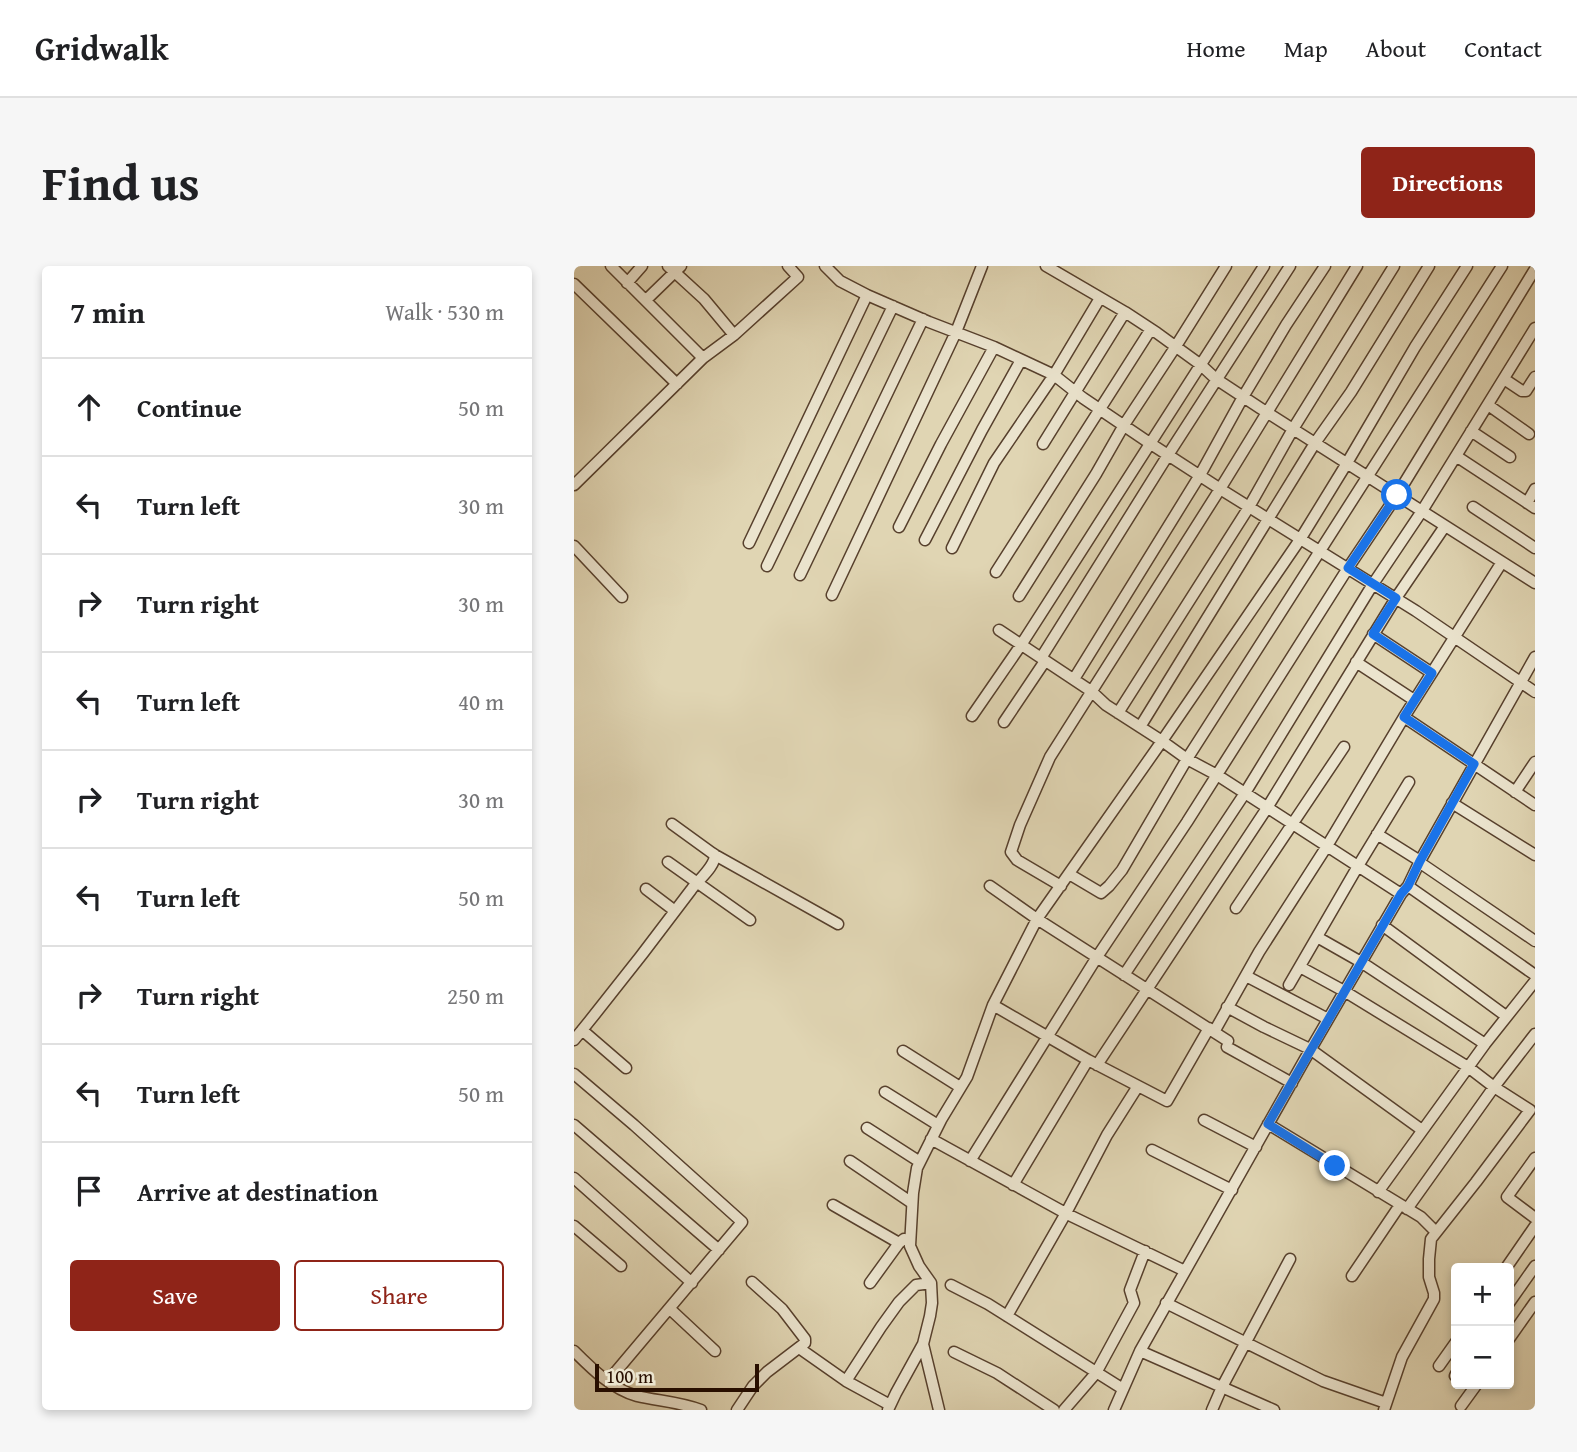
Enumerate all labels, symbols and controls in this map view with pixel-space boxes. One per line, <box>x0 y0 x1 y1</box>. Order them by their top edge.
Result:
text: Gridwalk <box>35 24 169 72</box>
text: Home <box>1187 31 1246 66</box>
text: Map <box>1284 31 1328 66</box>
text: About <box>1366 31 1426 66</box>
text: Contact <box>1464 31 1542 66</box>
text: Find us <box>42 146 200 218</box>
button: Directions <box>1361 147 1535 218</box>
text: 7 min <box>70 290 145 334</box>
text: Walk · 530 m <box>385 295 504 328</box>
icon: ahead <box>70 388 108 426</box>
text: Continue <box>137 388 242 427</box>
text: 50 m <box>458 391 504 424</box>
route start <box>1381 479 1412 510</box>
icon: left <box>70 486 108 524</box>
text: Turn left <box>137 486 240 525</box>
text: 30 m <box>458 489 504 522</box>
icon: right <box>70 584 108 622</box>
text: Turn right <box>137 584 259 623</box>
text: 30 m <box>458 587 504 620</box>
icon: left <box>70 682 108 720</box>
text: Turn left <box>137 682 240 721</box>
text: 40 m <box>458 685 504 718</box>
icon: right <box>70 780 108 818</box>
text: Turn right <box>137 780 259 819</box>
text: 30 m <box>458 783 504 816</box>
icon: left <box>70 878 108 916</box>
text: Turn left <box>137 878 240 917</box>
text: 50 m <box>458 881 504 914</box>
icon: right <box>70 976 108 1014</box>
text: Turn right <box>137 976 259 1015</box>
text: 250 m <box>447 979 504 1012</box>
icon: left <box>70 1074 108 1112</box>
text: Turn left <box>137 1074 240 1113</box>
text: 50 m <box>458 1077 504 1110</box>
route end <box>1319 1150 1350 1181</box>
icon: arrive <box>70 1172 108 1210</box>
text: Arrive at destination <box>137 1172 378 1211</box>
button: Save <box>70 1260 280 1331</box>
button: Share <box>294 1260 504 1331</box>
map controls <box>1451 1263 1514 1389</box>
button: + <box>1451 1263 1514 1326</box>
button: − <box>1451 1326 1514 1389</box>
scale bar <box>595 1361 760 1393</box>
text: 100 m <box>606 1362 653 1390</box>

